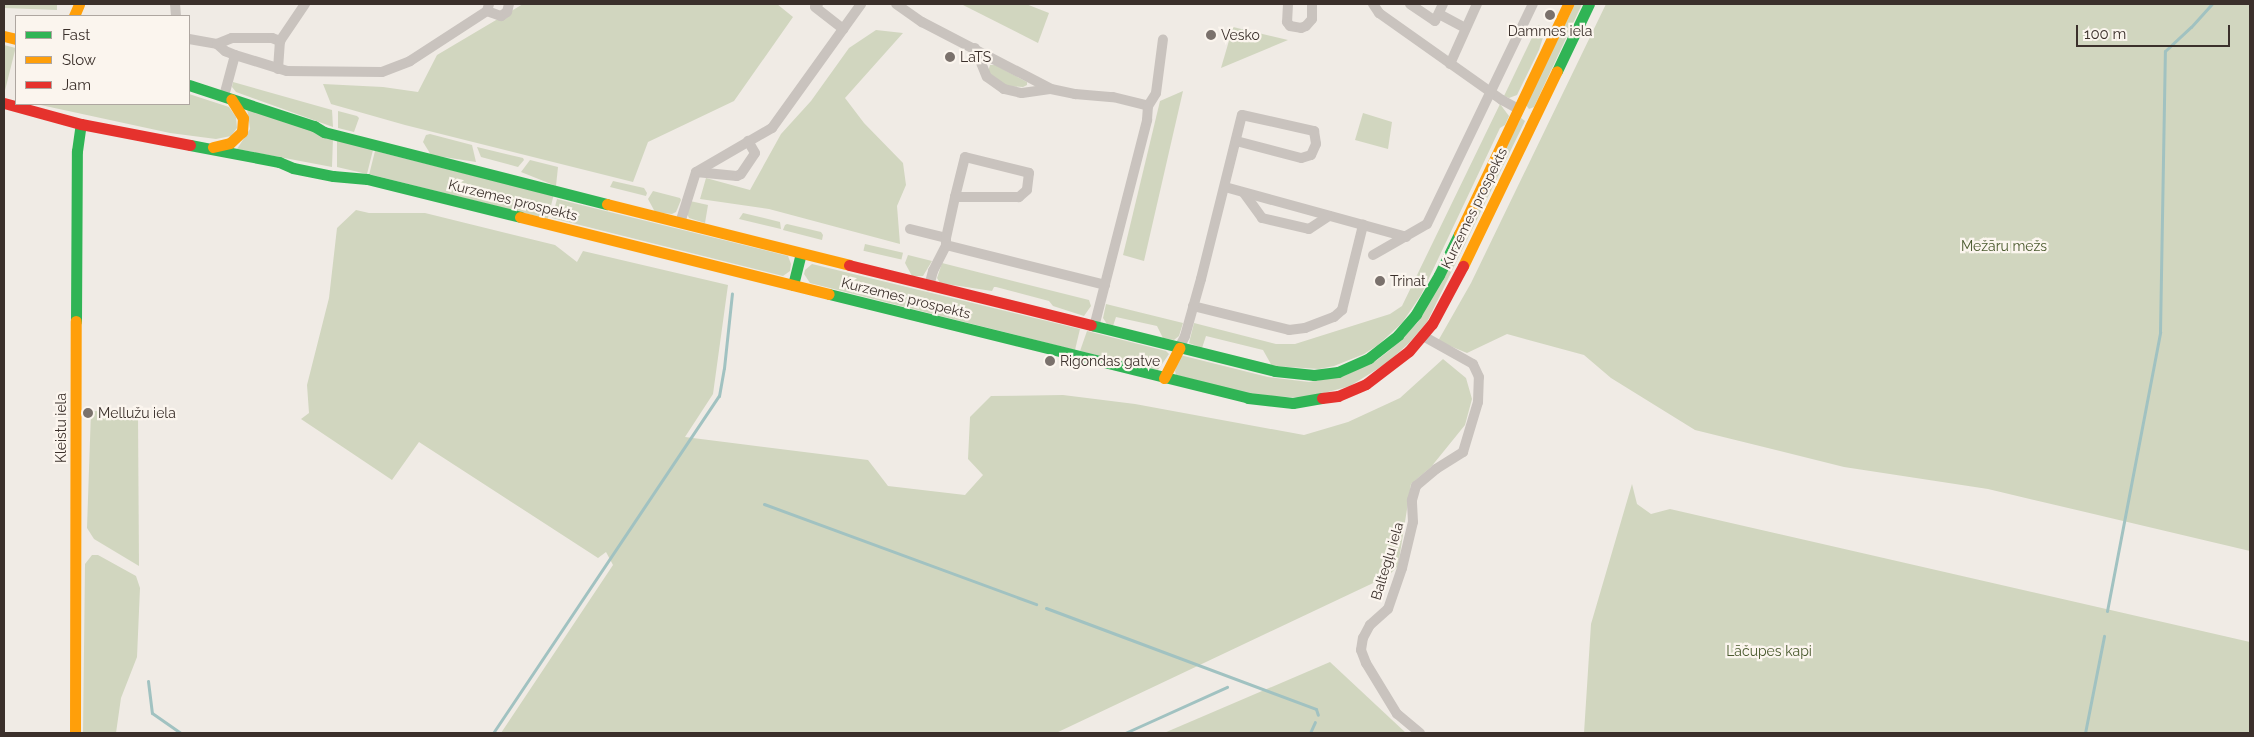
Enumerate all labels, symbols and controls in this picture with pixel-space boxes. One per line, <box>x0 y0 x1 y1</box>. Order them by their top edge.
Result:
marker: Dammes iela <box>1544 9 1556 21</box>
legend <box>15 15 190 105</box>
scale bar <box>2079 15 2233 47</box>
place label: Dammes iela <box>1508 23 1592 39</box>
text: 100 m <box>2084 25 2126 43</box>
text: Fast <box>62 26 90 44</box>
place label: Vesko <box>1221 27 1260 43</box>
marker: Vesko <box>1205 29 1217 41</box>
place label: LaTS <box>960 49 991 65</box>
text: Slow <box>62 51 96 69</box>
marker: LaTS <box>944 51 956 63</box>
text: Jam <box>62 76 91 94</box>
street label: Kurzemes prospekts <box>1437 145 1511 271</box>
street label: Kurzemes prospekts <box>447 176 579 224</box>
park label: Mežāru mežs <box>1961 238 2047 254</box>
place label: Trinat <box>1390 273 1426 289</box>
street label: Kurzemes prospekts <box>840 274 972 322</box>
marker: Trinat <box>1374 275 1386 287</box>
place label: Rigondas gatve <box>1060 353 1160 369</box>
marker: Rigondas gatve <box>1044 355 1056 367</box>
street label: Kleistu iela <box>53 393 69 463</box>
place label: Mellužu iela <box>98 405 176 421</box>
marker: Mellužu iela <box>82 407 94 419</box>
street label: Baltegļu iela <box>1367 520 1407 602</box>
park label: Lāčupes kapi <box>1726 643 1812 659</box>

